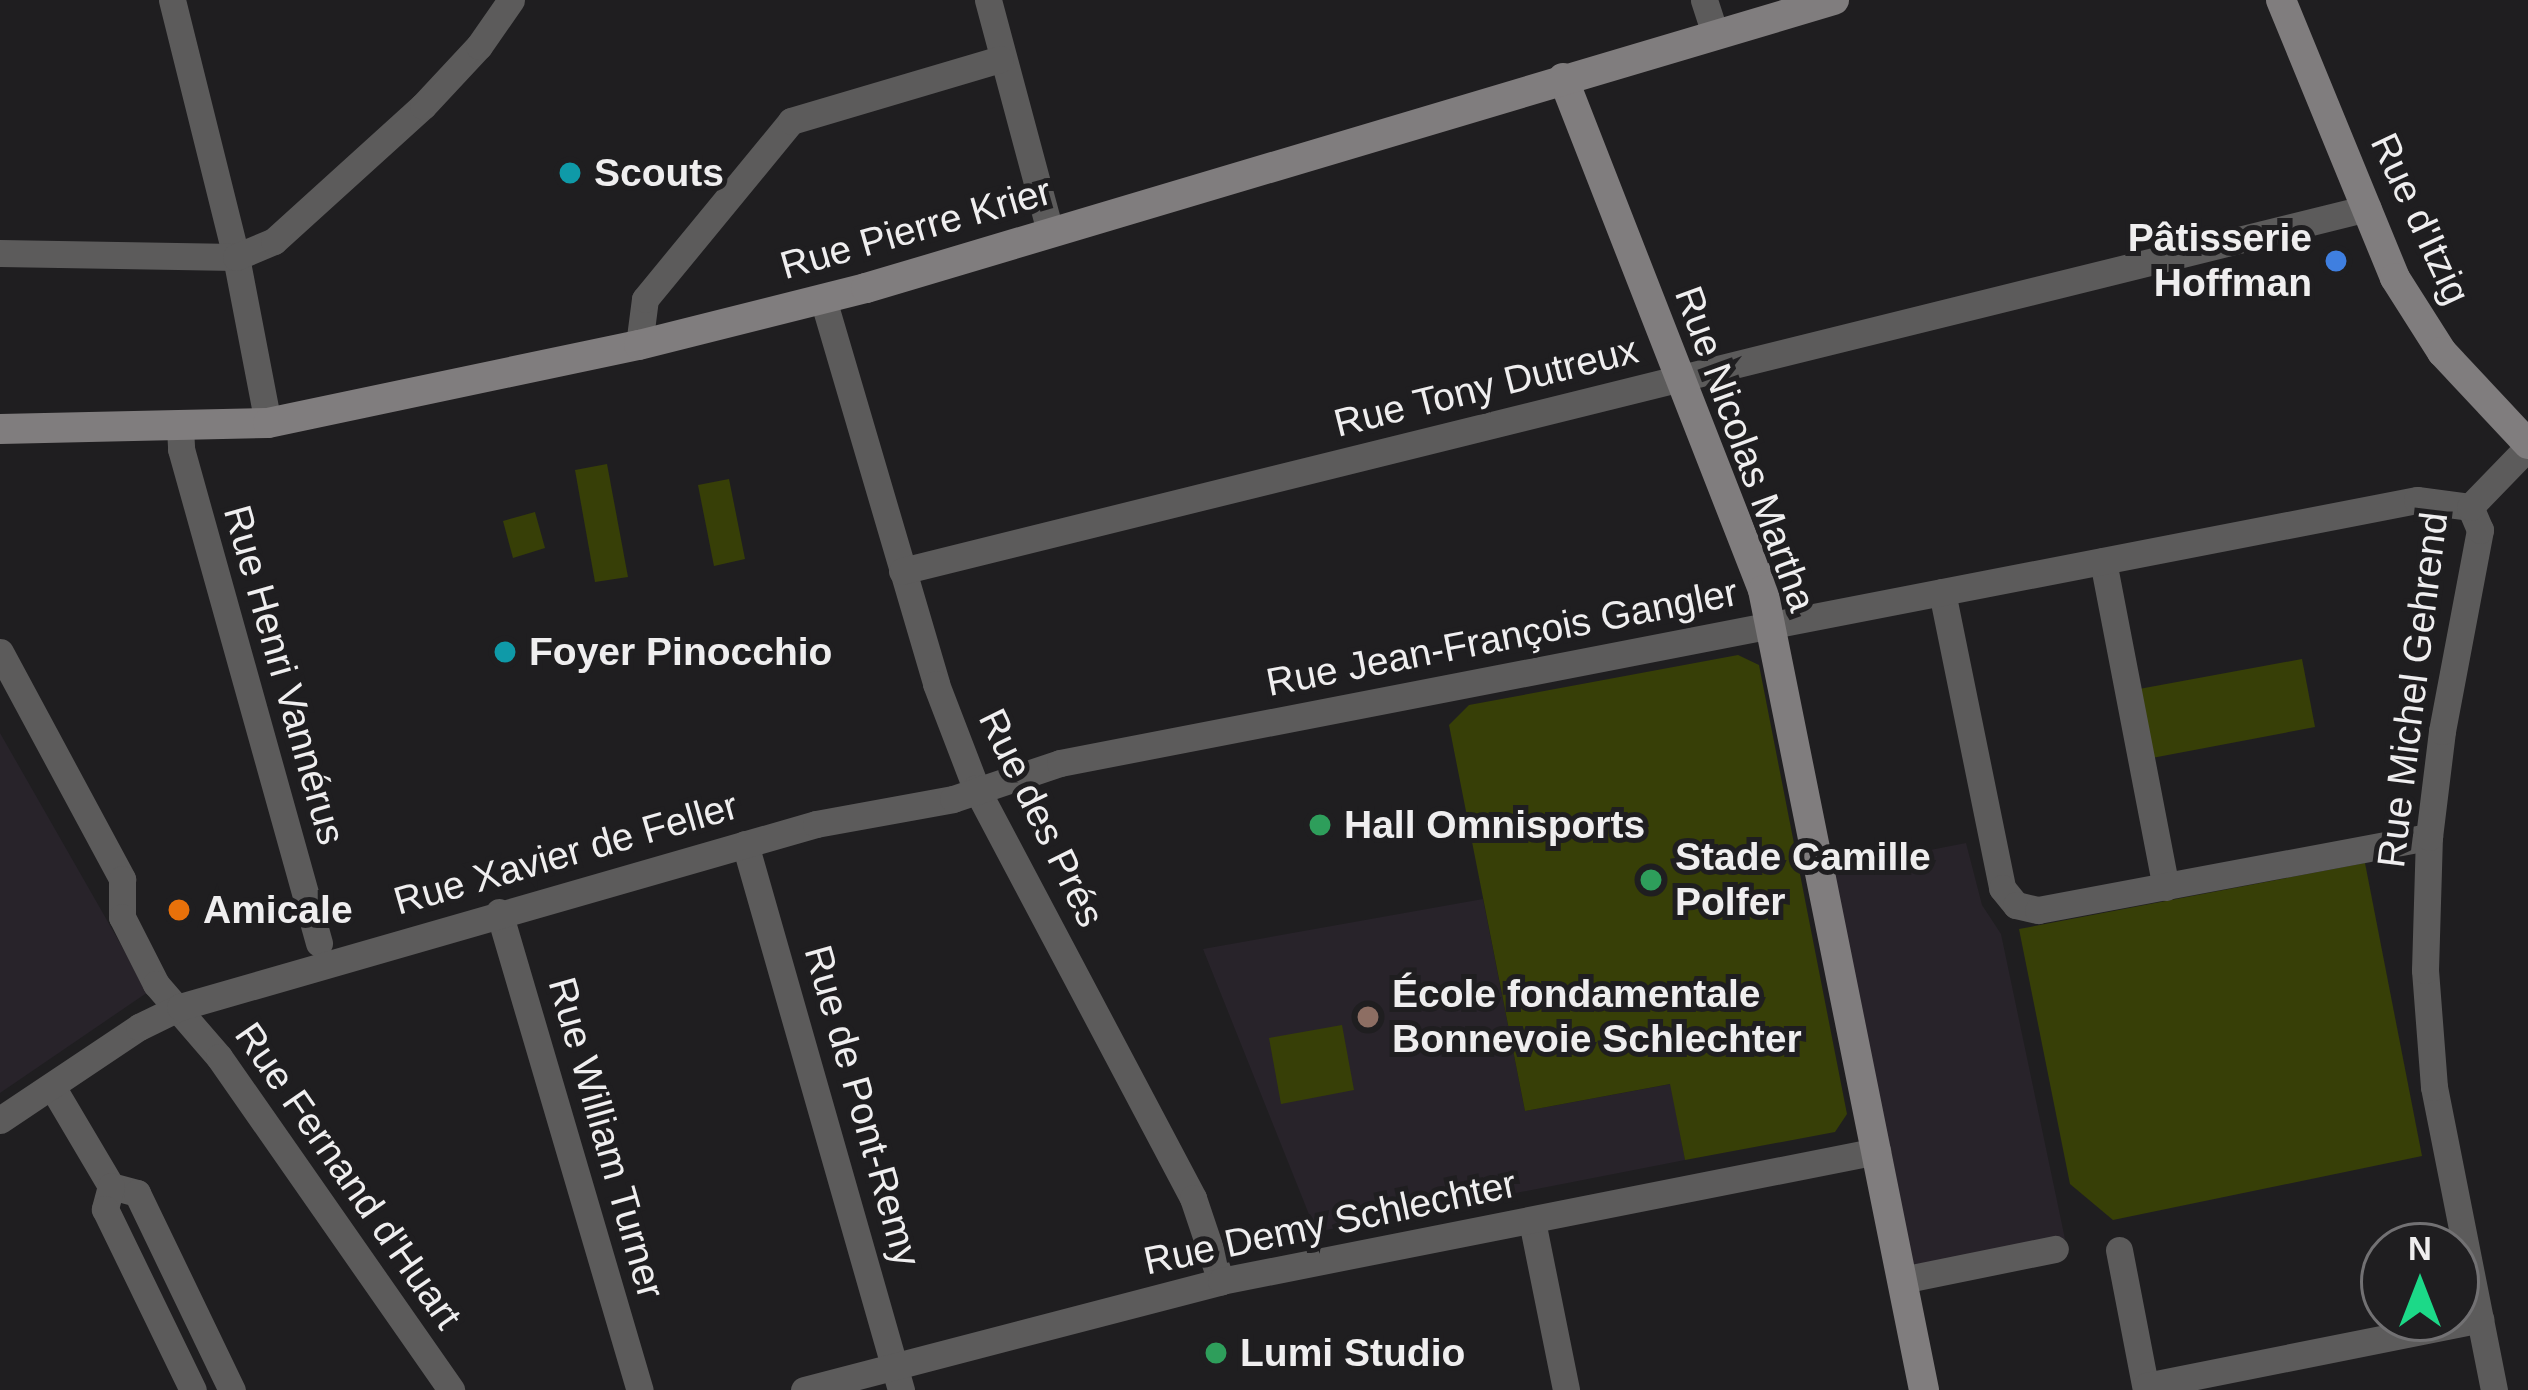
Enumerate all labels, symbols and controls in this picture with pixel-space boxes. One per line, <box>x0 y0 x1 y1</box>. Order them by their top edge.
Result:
street label: Rue d'Itzig <box>2360 126 2480 312</box>
place label: Scouts <box>594 150 724 196</box>
marker: Scouts <box>557 160 583 186</box>
street label: Rue Pierre Krier <box>775 168 1057 290</box>
place label: Pâtisserie Hoffman <box>2128 216 2312 307</box>
marker: Pâtisserie Hoffman <box>2323 248 2349 274</box>
street label: Rue Nicolas Martha <box>1664 280 1826 618</box>
street label: Rue Tony Dutreux <box>1329 327 1643 447</box>
street label: Rue Henri Vannérus <box>213 500 355 850</box>
street label: Rue Michel Gehrend <box>2368 510 2458 870</box>
street label: Rue Jean-François Gangler <box>1262 569 1742 707</box>
place label: Foyer Pinocchio <box>529 629 832 675</box>
marker: Foyer Pinocchio <box>492 639 518 665</box>
street label: Rue des Prés <box>968 702 1114 934</box>
street label: Rue Xavier de Feller <box>389 783 743 925</box>
place label: Hall Omnisports <box>1344 802 1645 848</box>
marker: Hall Omnisports <box>1307 812 1333 838</box>
place label: Stade Camille Polfer <box>1675 835 1931 926</box>
marker: Stade Camille Polfer <box>1638 867 1664 893</box>
place label: Amicale <box>203 887 353 933</box>
marker: Amicale <box>166 897 192 923</box>
street label: Rue de Pont-Remy <box>794 940 930 1272</box>
street label: Rue William Turner <box>538 972 674 1304</box>
place label: École fondamentale Bonnevoie Schlechter <box>1392 972 1802 1063</box>
marker: École fondamentale Bonnevoie Schlechter <box>1355 1004 1381 1030</box>
street label: Rue Fernand d'Huart <box>225 1014 471 1338</box>
street label: Rue Demy Schlechter <box>1140 1161 1520 1285</box>
north arrow <box>2360 1222 2480 1342</box>
text: N <box>2408 1230 2432 1267</box>
place label: Lumi Studio <box>1240 1330 1465 1376</box>
marker: Lumi Studio <box>1203 1340 1229 1366</box>

